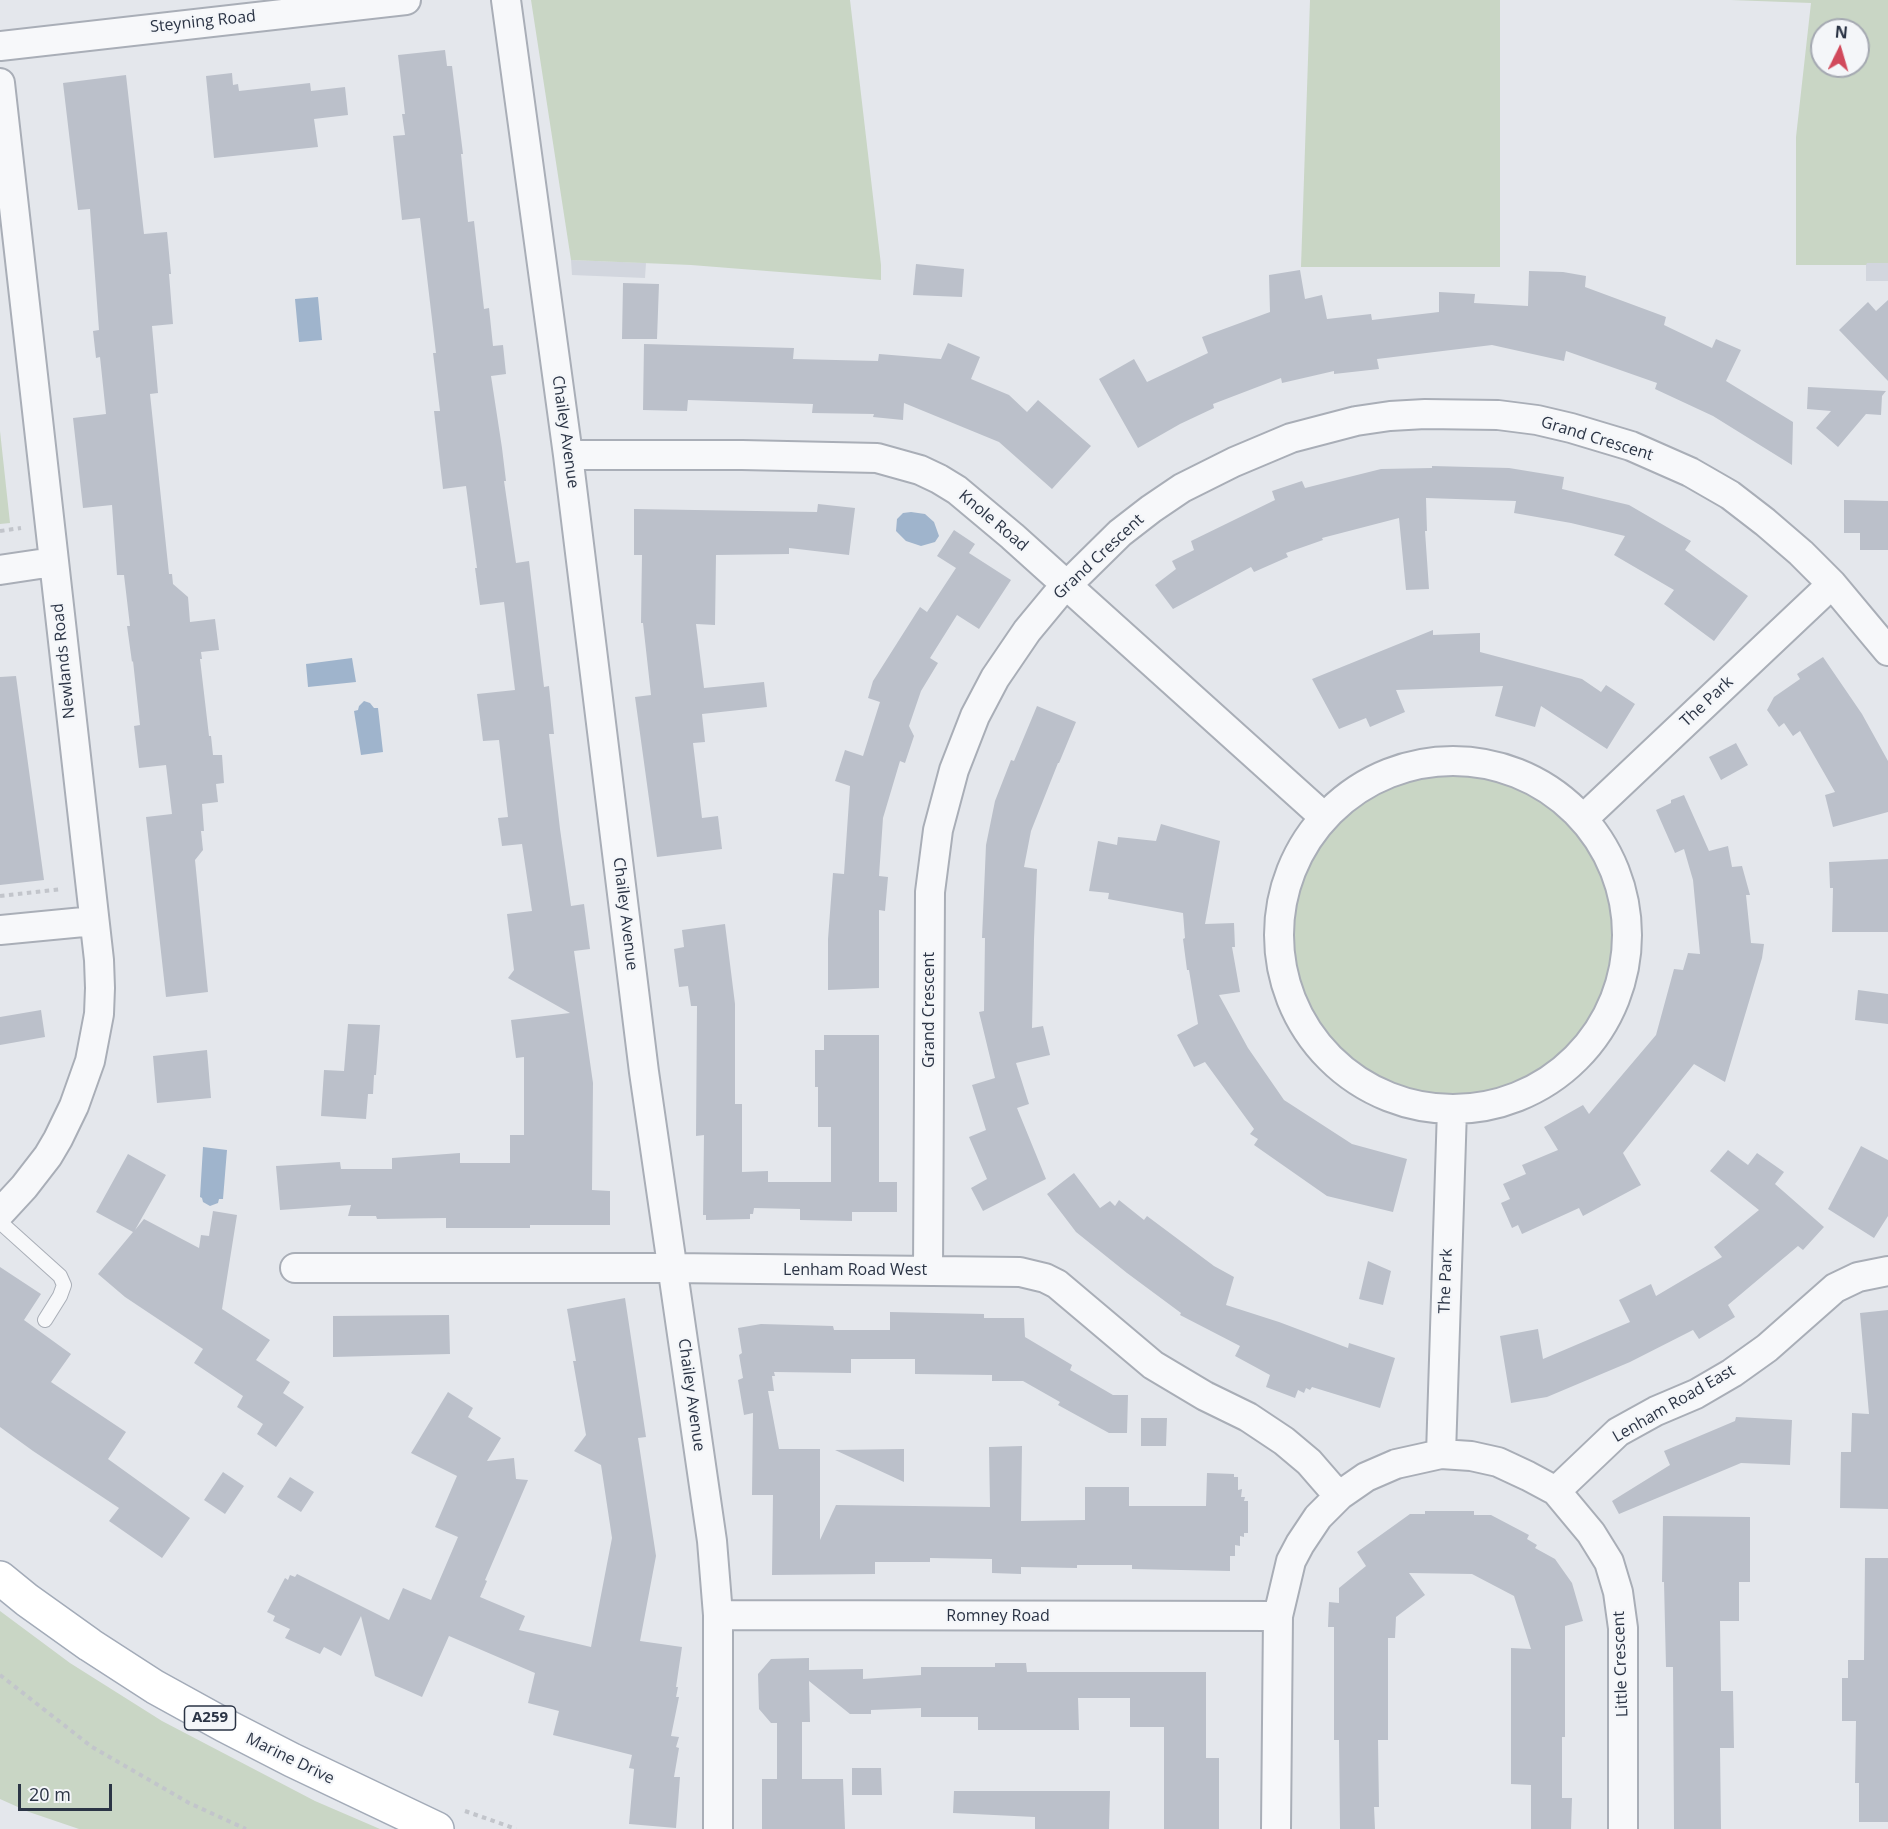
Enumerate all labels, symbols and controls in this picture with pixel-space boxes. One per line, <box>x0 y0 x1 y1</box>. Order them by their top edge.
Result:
street label: Steyning Road <box>149 7 257 37</box>
north arrow <box>1810 18 1870 78</box>
text: N <box>1834 21 1849 44</box>
street label: Chailey Avenue <box>548 374 582 490</box>
street label: Grand Crescent <box>1539 413 1655 465</box>
street label: Knole Road <box>954 486 1032 556</box>
street label: Grand Crescent <box>1050 510 1148 604</box>
street label: Newlands Road <box>48 602 80 720</box>
street label: The Park <box>1677 673 1737 731</box>
street label: Chailey Avenue <box>609 856 641 972</box>
street label: Grand Crescent <box>919 952 939 1068</box>
street label: The Park <box>1435 1248 1457 1314</box>
street label: Lenham Road West <box>783 1260 927 1280</box>
street label: Chailey Avenue <box>674 1337 708 1453</box>
street label: Lenham Road East <box>1609 1361 1739 1447</box>
street label: Romney Road <box>946 1606 1050 1626</box>
street label: Little Crescent <box>1610 1611 1632 1717</box>
road number: A259 <box>184 1706 236 1730</box>
street label: Marine Drive <box>243 1729 337 1789</box>
scale bar <box>21 1772 116 1810</box>
text: 20 m <box>29 1782 71 1806</box>

